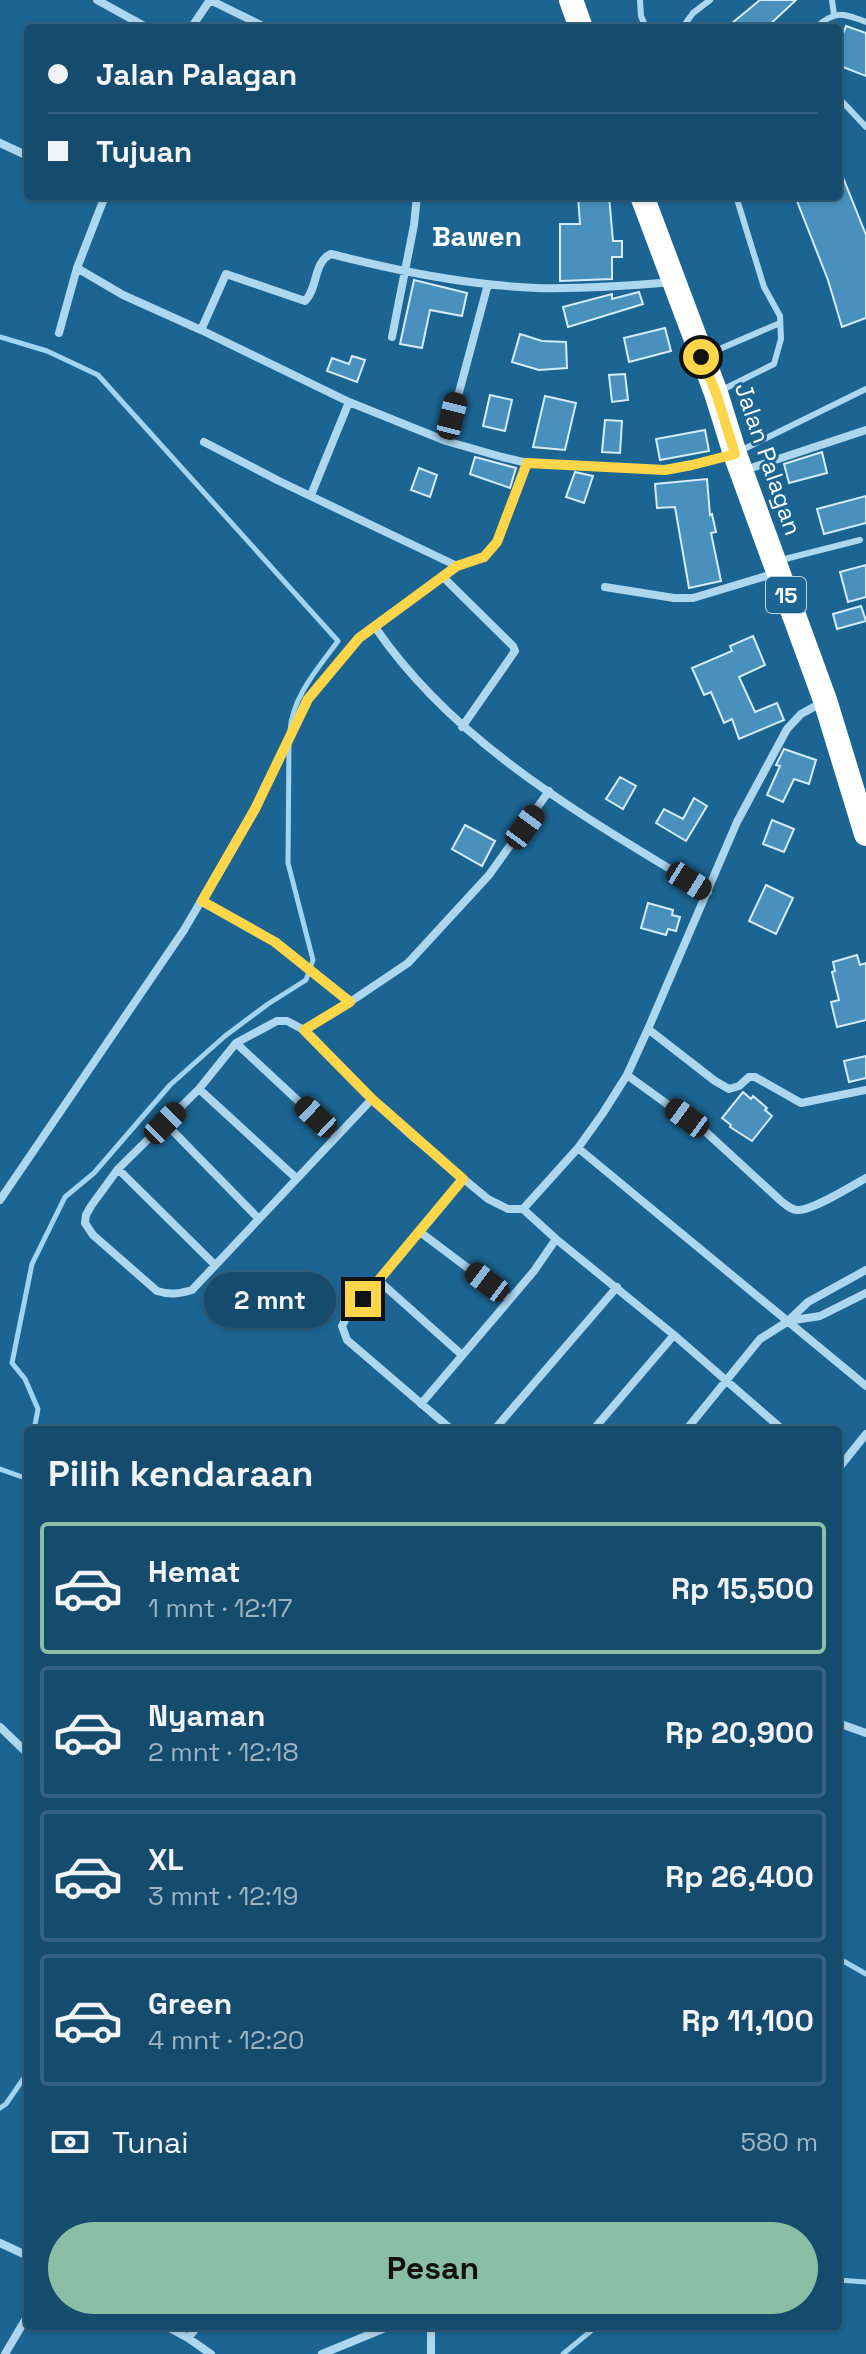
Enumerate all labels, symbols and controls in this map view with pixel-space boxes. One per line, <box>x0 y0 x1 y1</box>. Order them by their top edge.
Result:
text: Jalan Palagan <box>96 55 297 94</box>
text: Tujuan <box>96 132 192 171</box>
district label: Bawen <box>432 218 522 254</box>
route start <box>683 339 719 375</box>
street label: Jalan Palagan <box>728 379 809 539</box>
car <box>435 390 469 442</box>
road number: 15 <box>766 577 806 613</box>
car <box>501 801 549 853</box>
car <box>662 858 716 904</box>
car <box>290 1092 342 1142</box>
car <box>661 1094 713 1142</box>
car <box>140 1098 190 1148</box>
car <box>461 1258 513 1306</box>
callout: 2 mnt <box>203 1271 335 1327</box>
route end <box>345 1281 381 1317</box>
text: 2 mnt <box>234 1283 306 1317</box>
text: Pilih kendaraan <box>48 1451 313 1497</box>
icon: car <box>52 1552 124 1624</box>
text: Hemat <box>148 1552 241 1591</box>
text: Rp 15,500 <box>671 1569 814 1608</box>
text: 1 mnt · 12:17 <box>148 1591 292 1625</box>
icon: car <box>52 1696 124 1768</box>
text: Nyaman <box>148 1696 265 1735</box>
text: Rp 20,900 <box>665 1713 814 1752</box>
text: 2 mnt · 12:18 <box>148 1735 299 1769</box>
icon: car <box>52 1840 124 1912</box>
text: XL <box>148 1840 184 1879</box>
text: Rp 26,400 <box>665 1857 814 1896</box>
text: 3 mnt · 12:19 <box>148 1879 298 1913</box>
icon: car <box>52 1984 124 2056</box>
text: Green <box>148 1984 232 2023</box>
text: Rp 11,100 <box>681 2001 814 2040</box>
text: 4 mnt · 12:20 <box>148 2023 305 2057</box>
icon: cash <box>48 2120 92 2164</box>
text: Tunai <box>112 2123 189 2162</box>
text: 580 m <box>741 2125 818 2159</box>
button: Pesan <box>48 2222 818 2314</box>

